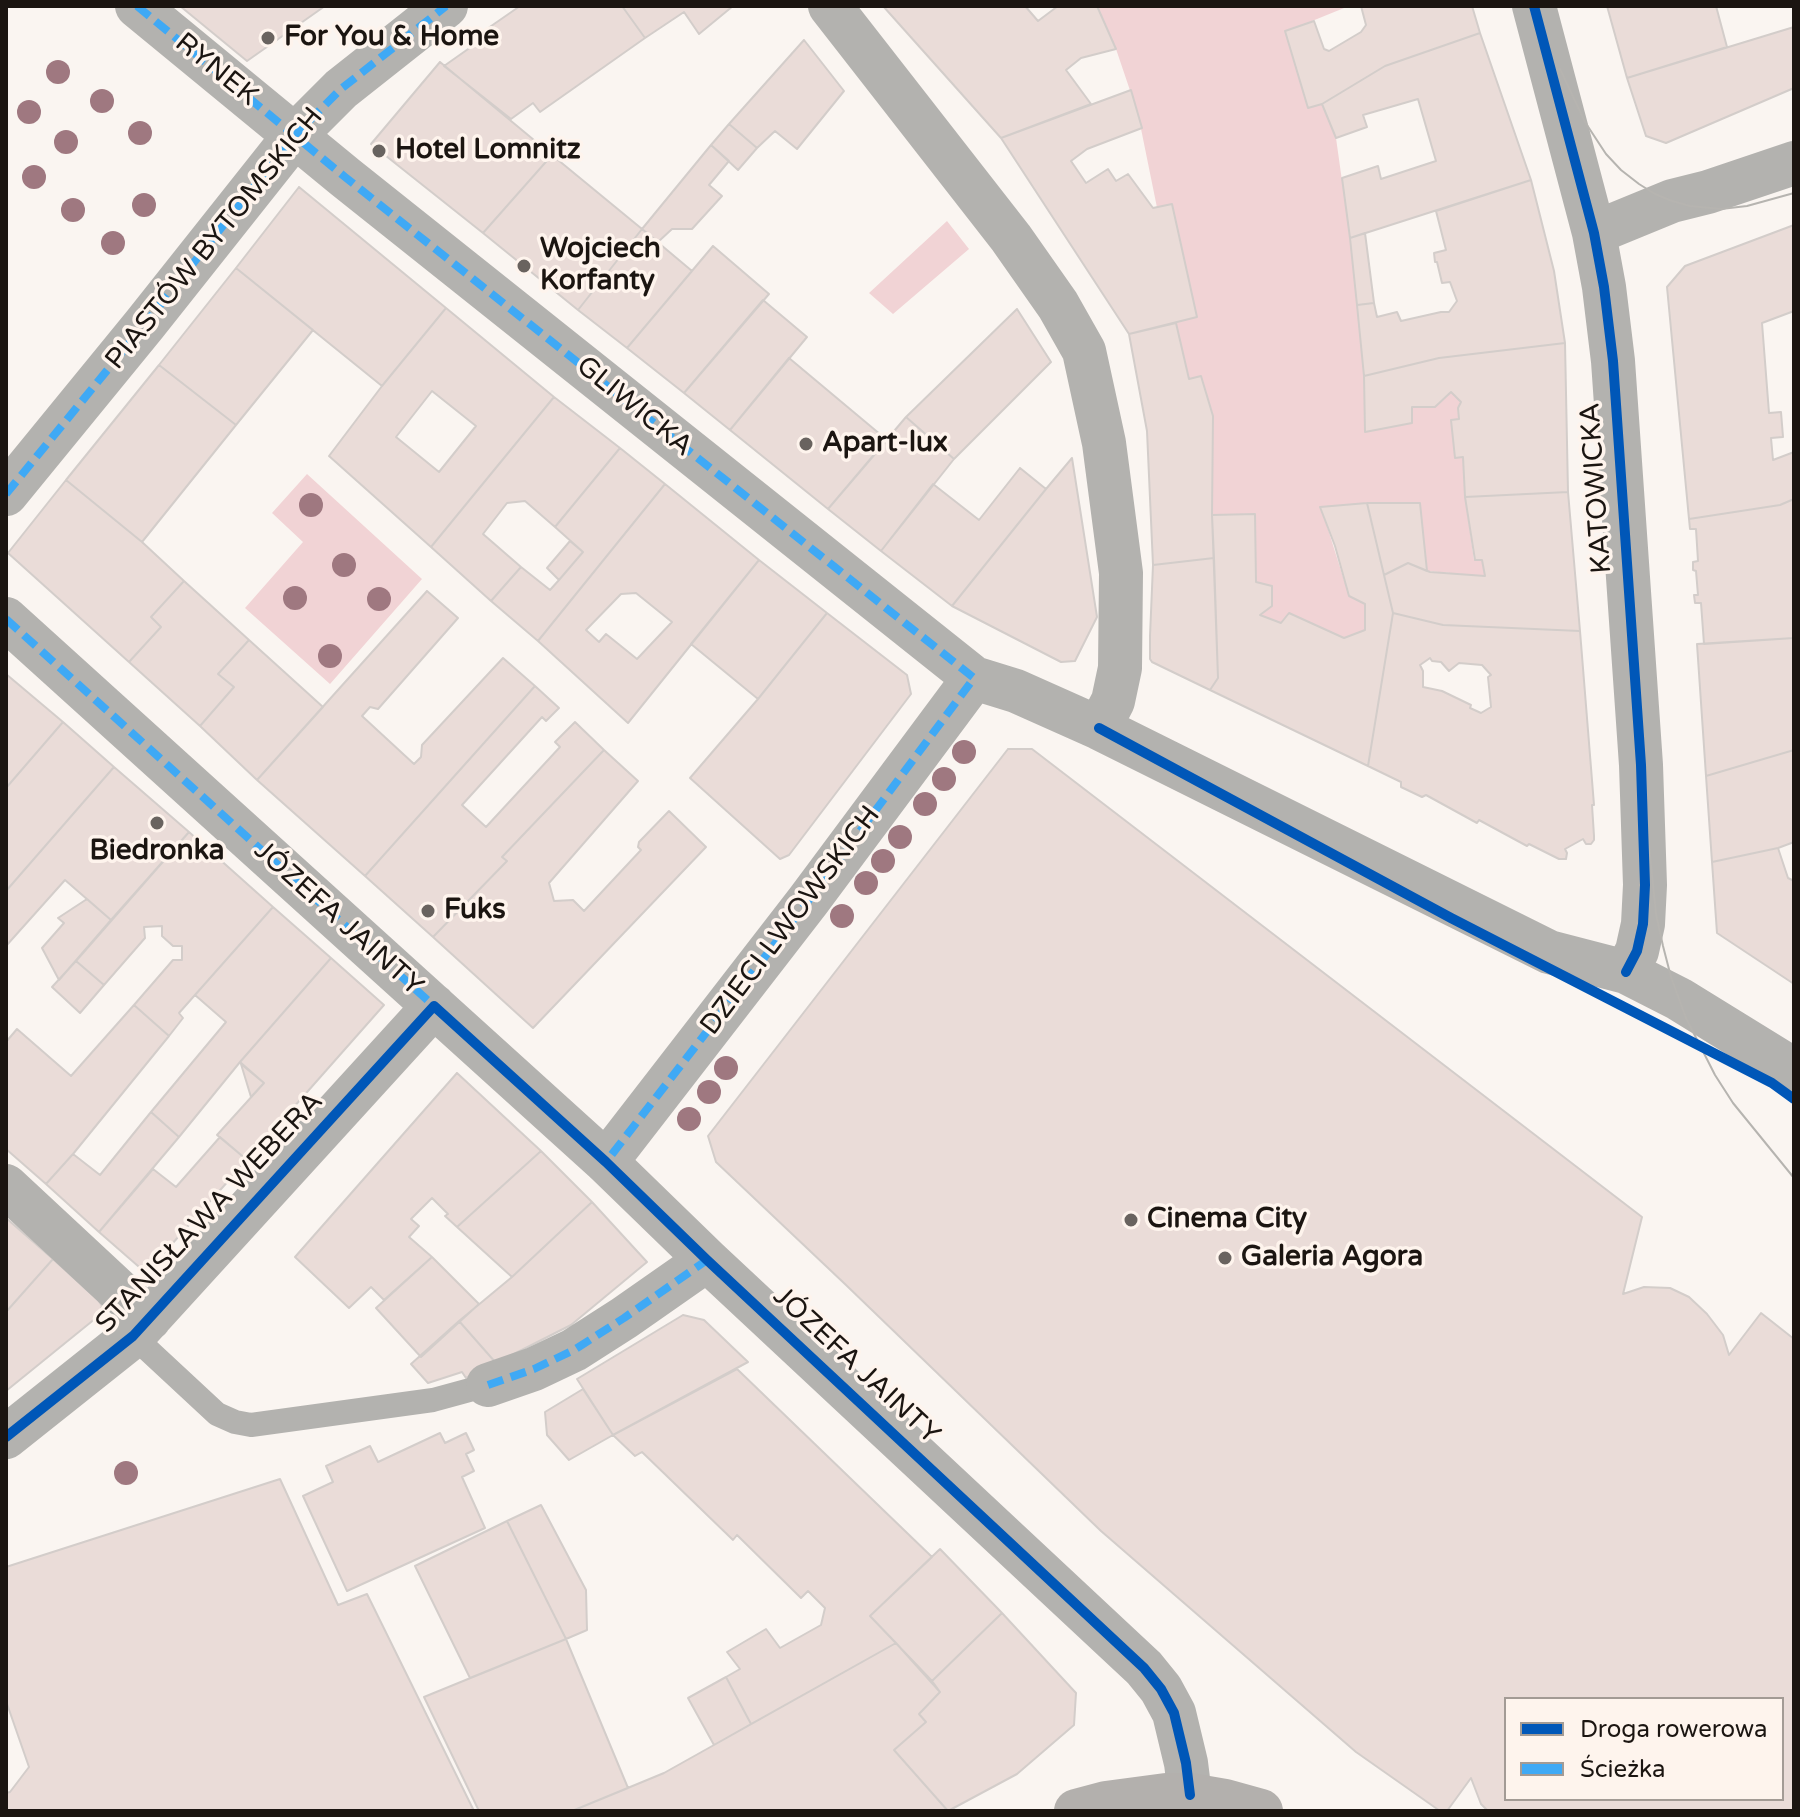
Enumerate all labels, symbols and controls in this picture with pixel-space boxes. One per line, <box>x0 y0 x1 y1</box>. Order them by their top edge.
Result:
place label: For You & Home <box>284 21 499 55</box>
street label: RYNEK <box>168 26 264 114</box>
marker: For You & Home <box>259 29 277 47</box>
street label: PIASTÓW BYTOMSKICH <box>99 101 331 377</box>
place label: Hotel Lomnitz <box>395 134 581 168</box>
marker: Hotel Lomnitz <box>370 142 388 160</box>
place label: Wojciech Korfanty <box>540 233 661 299</box>
marker: Wojciech Korfanty <box>515 257 533 275</box>
street label: GLIWICKA <box>569 350 699 464</box>
street label: KATOWICKA <box>1574 401 1620 575</box>
place label: Apart-lux <box>822 427 948 461</box>
marker: Apart-lux <box>797 435 815 453</box>
street label: DZIECI LWOWSKICH <box>694 800 888 1042</box>
marker: Biedronka <box>148 814 166 832</box>
street label: JÓZEFA JAINTY <box>247 834 429 1004</box>
place label: Biedronka <box>90 835 224 869</box>
place label: Fuks <box>444 894 506 928</box>
marker: Fuks <box>419 902 437 920</box>
street label: STANISŁAWA WEBERA <box>89 1085 331 1341</box>
place label: Cinema City <box>1147 1203 1307 1237</box>
marker: Cinema City <box>1122 1211 1140 1229</box>
place label: Galeria Agora <box>1241 1241 1423 1275</box>
marker: Galeria Agora <box>1216 1249 1234 1267</box>
street label: JÓZEFA JAINTY <box>766 1280 946 1452</box>
legend <box>1504 1697 1784 1801</box>
text: Droga rowerowa <box>1580 1715 1767 1744</box>
text: Ścieżka <box>1580 1755 1665 1784</box>

